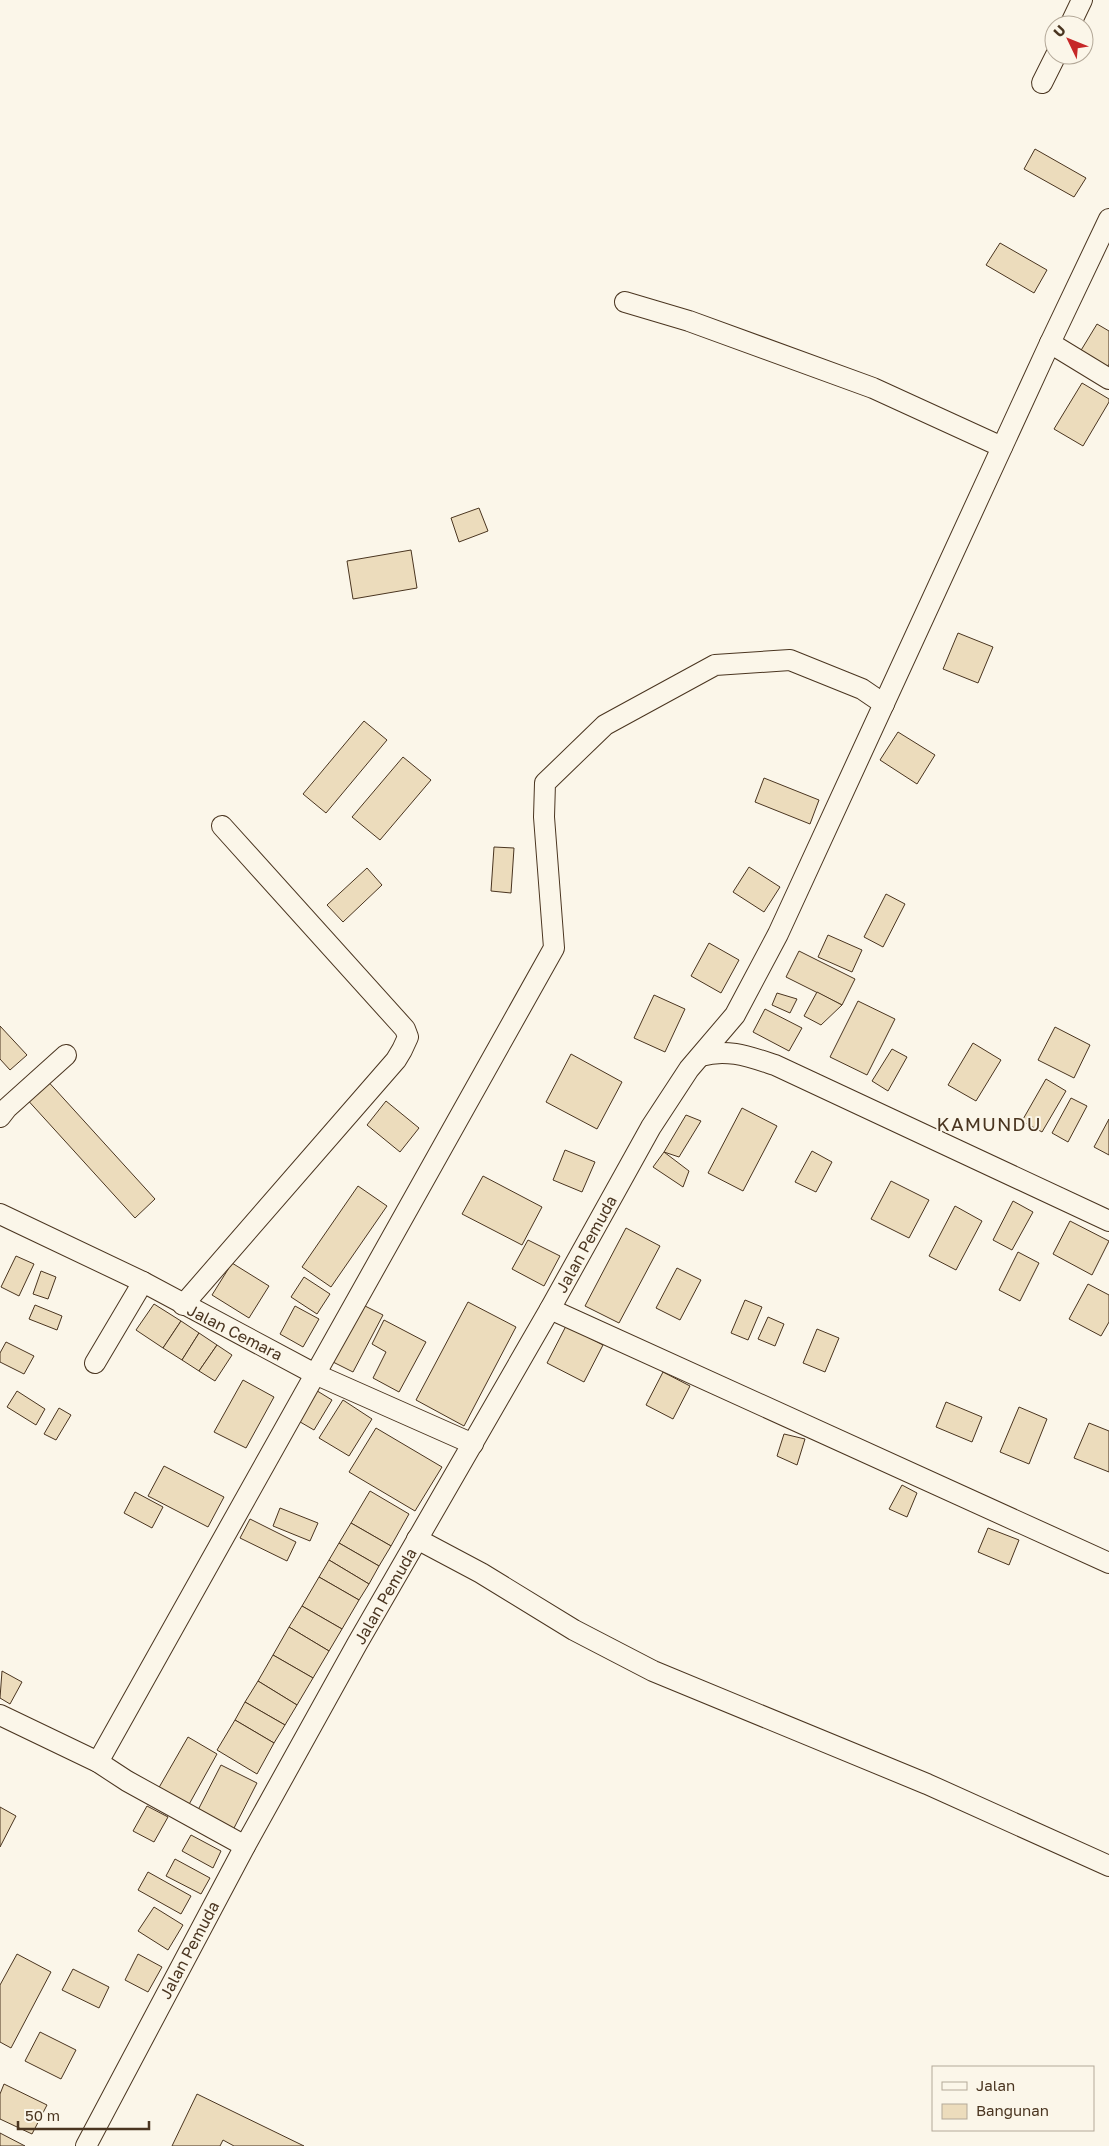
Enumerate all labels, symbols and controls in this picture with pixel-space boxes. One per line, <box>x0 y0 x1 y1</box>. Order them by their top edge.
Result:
north arrow <box>1044 15 1094 65</box>
text: U <box>1049 21 1069 40</box>
district label: KAMUNDU <box>936 1112 1042 1135</box>
street label: Jalan Pemuda <box>551 1192 621 1296</box>
street label: Jalan Cemara <box>184 1299 286 1365</box>
street label: Jalan Pemuda <box>349 1544 421 1648</box>
street label: Jalan Pemuda <box>155 1898 223 2002</box>
legend <box>932 2066 1094 2131</box>
text: Jalan <box>976 2076 1015 2094</box>
scale bar <box>18 2098 149 2130</box>
text: Bangunan <box>976 2101 1049 2119</box>
text: 50 m <box>25 2106 60 2124</box>

